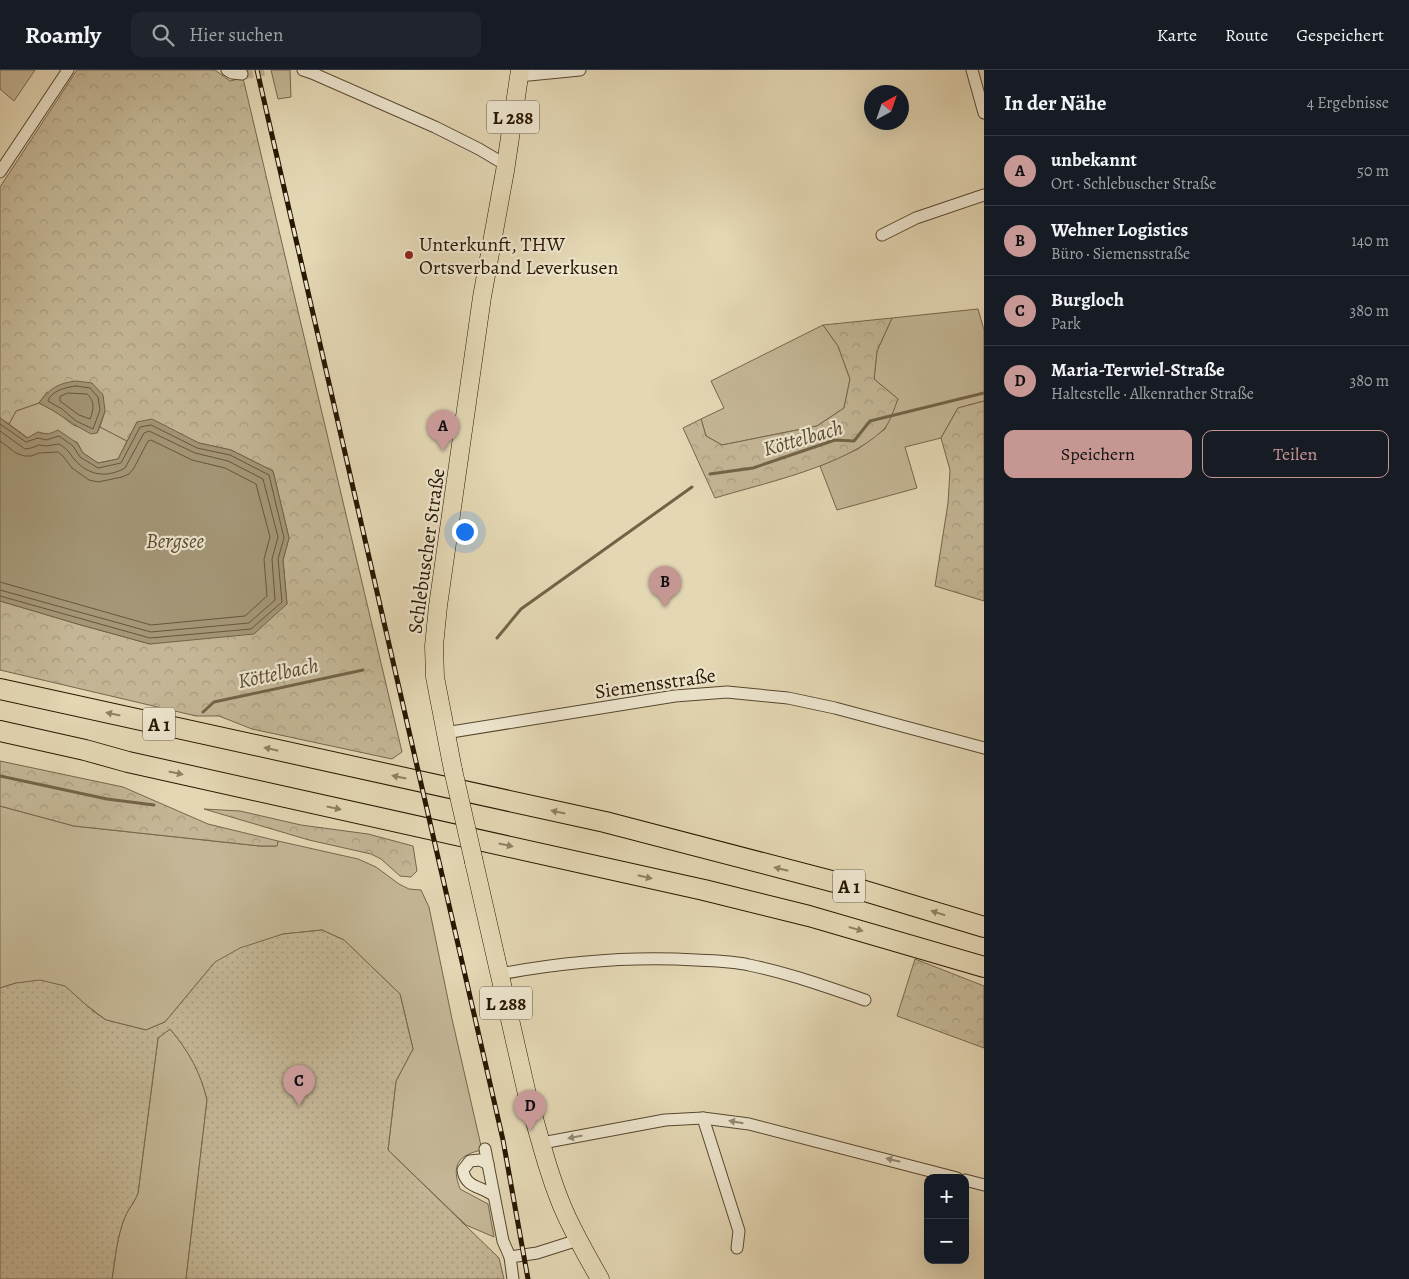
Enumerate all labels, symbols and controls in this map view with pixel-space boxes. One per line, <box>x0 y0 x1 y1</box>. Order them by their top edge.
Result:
search box <box>131 12 481 57</box>
text: Roamly <box>25 19 101 51</box>
icon: search <box>149 21 177 49</box>
text: Hier suchen <box>189 22 283 48</box>
text: Karte <box>1157 23 1197 47</box>
text: Route <box>1225 23 1268 47</box>
text: Gespeichert <box>1296 23 1384 47</box>
north arrow <box>864 85 909 130</box>
text: In der Nähe <box>1004 89 1106 117</box>
text: 4 Ergebnisse <box>1307 92 1389 114</box>
road number: L 288 <box>487 101 539 134</box>
text: unbekannt <box>1051 147 1137 173</box>
text: A <box>1015 160 1025 182</box>
text: 50 m <box>1357 160 1389 182</box>
text: Ort · Schlebuscher Straße <box>1051 173 1216 195</box>
text: Wehner Logistics <box>1051 217 1188 243</box>
text: B <box>1015 230 1025 252</box>
text: 140 m <box>1351 230 1389 252</box>
place label: Unterkunft, THW Ortsverband Leverkusen <box>419 231 619 281</box>
text: Büro · Siemensstraße <box>1051 243 1190 265</box>
marker: Unterkunft, THW Ortsverband Leverkusen <box>403 249 415 261</box>
text: Burgloch <box>1051 287 1124 313</box>
text: C <box>1015 300 1025 322</box>
text: 380 m <box>1350 300 1389 322</box>
text: Park <box>1051 313 1081 335</box>
text: Maria-Terwiel-Straße <box>1051 357 1225 383</box>
text: D <box>1014 370 1026 392</box>
text: 380 m <box>1350 370 1389 392</box>
text: Haltestelle · Alkenrather Straße <box>1051 383 1254 405</box>
pin: A <box>427 410 459 451</box>
water label: Köttelbach <box>760 413 846 463</box>
button: Speichern <box>1004 430 1192 478</box>
button: Teilen <box>1202 430 1389 478</box>
street label: Schlebuscher Straße <box>402 467 451 636</box>
your location <box>452 519 478 545</box>
water label: Bergsee <box>146 527 205 555</box>
pin: B <box>649 566 681 607</box>
water label: Köttelbach <box>235 651 321 695</box>
street label: Siemensstraße <box>593 662 717 705</box>
road number: A 1 <box>143 708 175 741</box>
one-way arrow <box>105 710 120 718</box>
one-way arrow <box>263 744 279 752</box>
one-way arrow <box>168 769 183 777</box>
one-way arrow <box>391 773 407 781</box>
one-way arrow <box>327 804 342 812</box>
one-way arrow <box>549 807 565 815</box>
one-way arrow <box>498 842 514 850</box>
one-way arrow <box>774 865 789 873</box>
road number: A 1 <box>833 869 865 902</box>
one-way arrow <box>638 873 653 881</box>
one-way arrow <box>930 908 945 916</box>
one-way arrow <box>849 926 864 934</box>
road number: L 288 <box>480 986 532 1020</box>
pin: C <box>283 1065 315 1106</box>
pin: D <box>514 1090 546 1131</box>
one-way arrow <box>727 1118 743 1126</box>
one-way arrow <box>567 1133 583 1141</box>
one-way arrow <box>886 1156 901 1164</box>
map controls <box>924 1174 969 1264</box>
button: + <box>924 1174 969 1219</box>
button: − <box>924 1219 969 1264</box>

